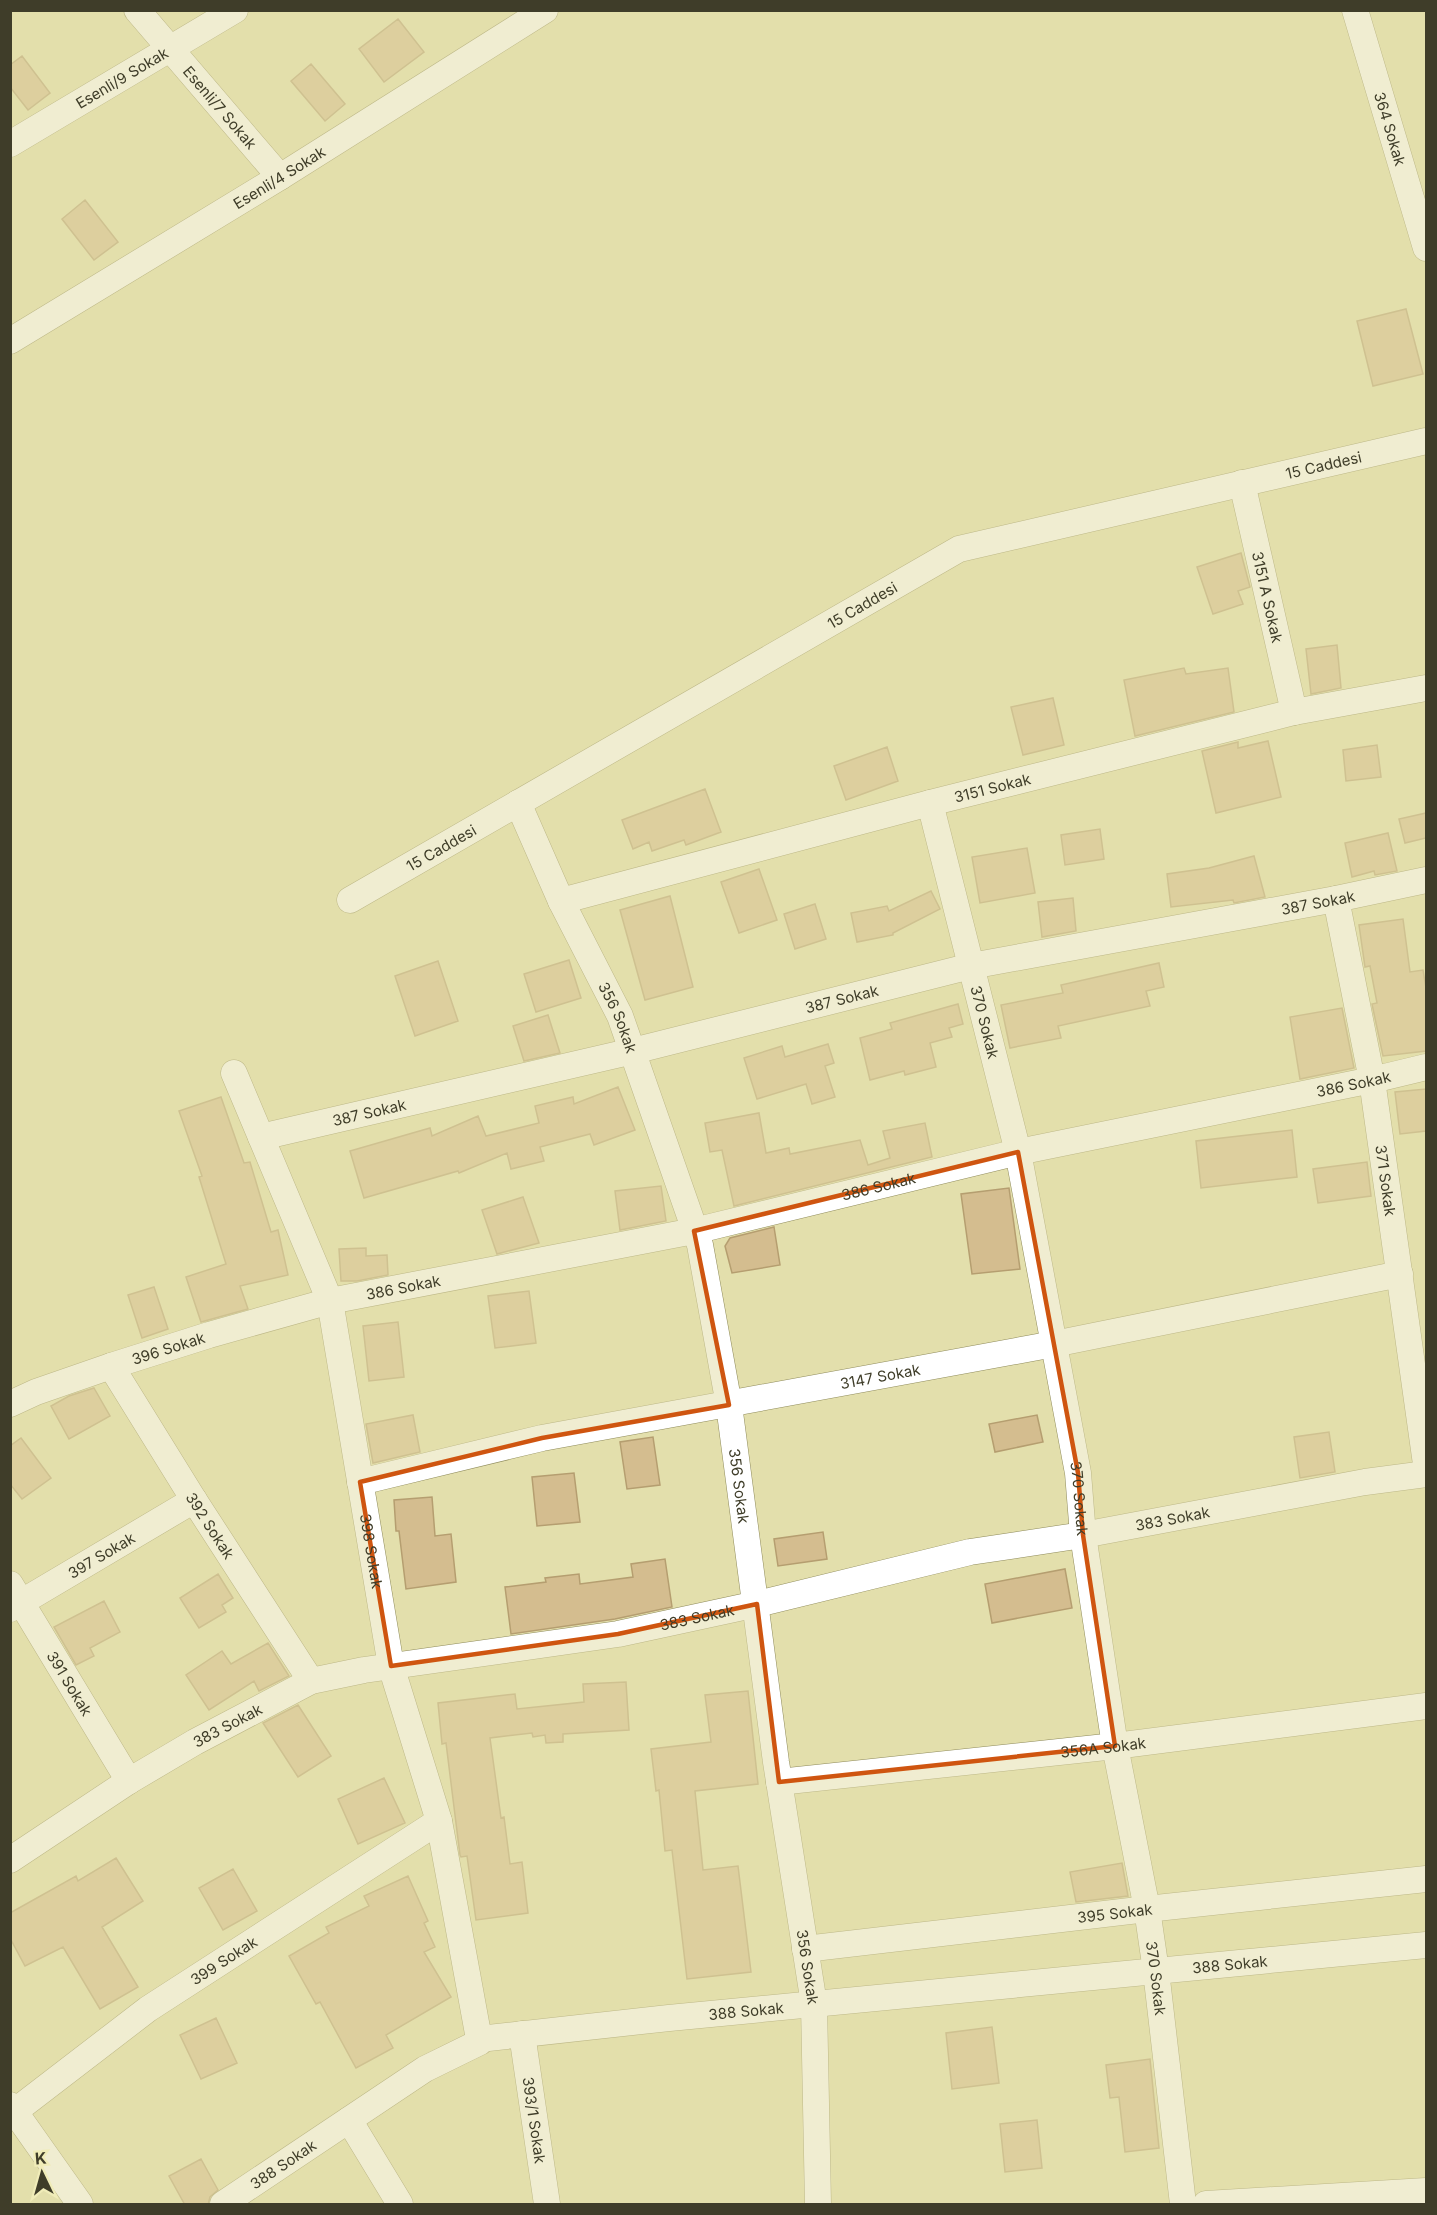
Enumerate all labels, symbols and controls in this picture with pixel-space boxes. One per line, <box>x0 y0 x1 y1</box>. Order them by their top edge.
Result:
street label: Esenli/9 Sokak <box>72 42 172 112</box>
street label: Esenli/7 Sokak <box>179 62 262 153</box>
street label: 364 Sokak <box>1370 90 1411 169</box>
street label: Esenli/4 Sokak <box>230 141 329 213</box>
street label: 15 Caddesi <box>1284 447 1363 483</box>
street label: 3151 A Sokak <box>1248 550 1288 645</box>
street label: 15 Caddesi <box>824 577 900 632</box>
street label: 3151 Sokak <box>952 769 1033 806</box>
street label: 15 Caddesi <box>403 820 479 875</box>
street label: 387 Sokak <box>1279 886 1357 918</box>
street label: 356 Sokak <box>595 979 642 1056</box>
street label: 387 Sokak <box>803 980 881 1017</box>
street label: 370 Sokak <box>967 984 1004 1061</box>
street label: 386 Sokak <box>1315 1066 1393 1101</box>
street label: 387 Sokak <box>331 1094 408 1130</box>
street label: 371 Sokak <box>1372 1144 1401 1218</box>
street label: 386 Sokak <box>839 1168 918 1204</box>
street label: 386 Sokak <box>364 1270 443 1303</box>
street label: 396 Sokak <box>129 1327 208 1368</box>
street label: 3147 Sokak <box>838 1359 923 1393</box>
street label: 356 Sokak <box>725 1447 754 1525</box>
street label: 370 Sokak <box>1066 1460 1093 1537</box>
street label: 392 Sokak <box>182 1489 239 1563</box>
street label: 383 Sokak <box>1134 1502 1212 1534</box>
street label: 398 Sokak <box>356 1512 388 1591</box>
street label: 397 Sokak <box>64 1527 139 1582</box>
street label: 383 Sokak <box>658 1600 737 1634</box>
street label: 391 Sokak <box>43 1647 97 1720</box>
street label: 383 Sokak <box>189 1699 266 1751</box>
street label: 356A Sokak <box>1059 1733 1148 1761</box>
street label: 395 Sokak <box>1076 1899 1154 1927</box>
street label: 356 Sokak <box>793 1928 824 2006</box>
street label: 399 Sokak <box>187 1931 261 1989</box>
street label: 370 Sokak <box>1142 1940 1171 2017</box>
street label: 388 Sokak <box>1191 1951 1269 1977</box>
street label: 388 Sokak <box>708 1997 785 2024</box>
street label: 393/1 Sokak <box>519 2076 551 2165</box>
street label: 388 Sokak <box>246 2135 320 2193</box>
north arrow <box>12 2143 72 2203</box>
text: K <box>34 2148 48 2169</box>

